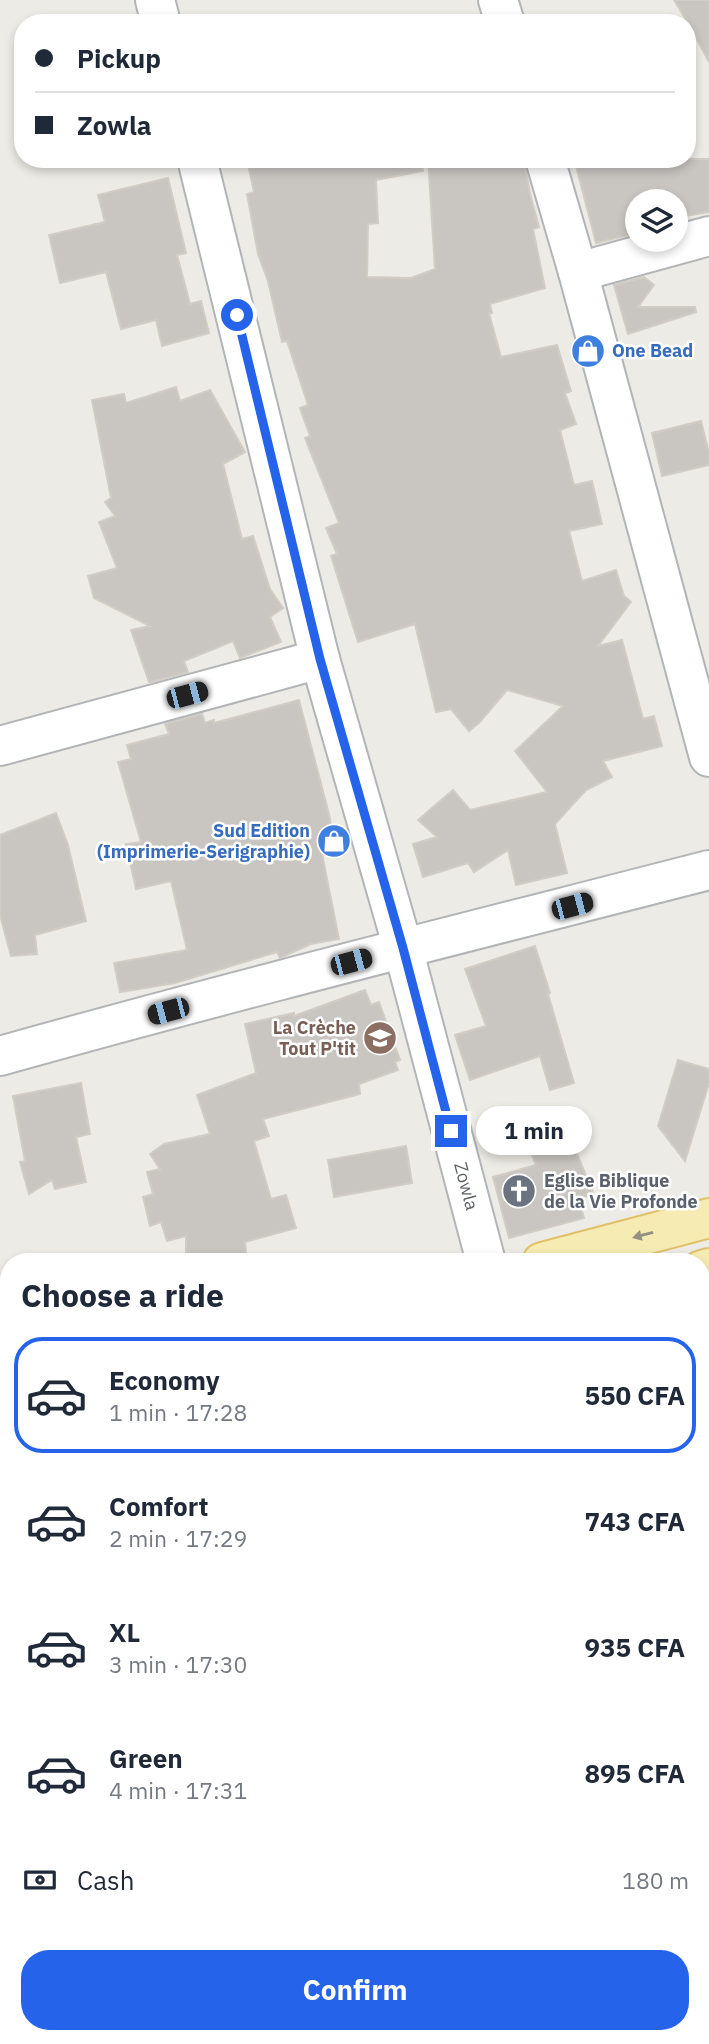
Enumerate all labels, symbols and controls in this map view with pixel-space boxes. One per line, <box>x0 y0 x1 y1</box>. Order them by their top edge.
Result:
text: Pickup <box>77 41 161 75</box>
text: Zowla <box>77 108 152 142</box>
map controls <box>625 189 688 252</box>
button: layers <box>625 189 688 252</box>
route start <box>221 299 253 331</box>
shop icon: One Bead <box>569 332 607 370</box>
place label: One Bead <box>612 339 693 362</box>
car <box>164 679 211 711</box>
place label: Sud Edition (Imprimerie-Serigraphie) <box>97 819 310 863</box>
shop icon: Sud Edition (Imprimerie-Serigraphie) <box>315 822 353 860</box>
car <box>549 890 596 922</box>
car <box>328 946 375 978</box>
car <box>145 995 192 1027</box>
place label: La Crèche Tout P'tit <box>273 1016 356 1060</box>
school or university icon: La Crèche Tout P'tit <box>361 1019 399 1057</box>
callout: 1 min <box>476 1106 591 1156</box>
route end <box>435 1115 467 1147</box>
text: 1 min <box>504 1115 564 1145</box>
street label: Zowla <box>449 1160 484 1213</box>
place label: Eglise Biblique de la Vie Profonde <box>544 1169 698 1213</box>
church icon: Eglise Biblique de la Vie Profonde <box>500 1172 538 1210</box>
one-way arrow <box>632 1231 653 1241</box>
text: Choose a ride <box>21 1274 224 1316</box>
text: Economy <box>109 1363 220 1397</box>
icon: car <box>25 1364 88 1427</box>
text: 550 CFA <box>584 1378 685 1412</box>
text: 1 min · 17:28 <box>109 1397 247 1427</box>
text: Comfort <box>109 1489 208 1523</box>
icon: car <box>25 1490 88 1553</box>
text: 743 CFA <box>584 1504 685 1538</box>
text: 2 min · 17:29 <box>109 1523 247 1553</box>
text: XL <box>109 1615 140 1649</box>
icon: car <box>25 1616 88 1679</box>
text: 935 CFA <box>584 1630 685 1664</box>
text: 3 min · 17:30 <box>109 1649 247 1679</box>
text: Green <box>109 1741 183 1775</box>
icon: car <box>25 1742 88 1805</box>
text: 895 CFA <box>584 1756 685 1790</box>
text: 4 min · 17:31 <box>109 1775 247 1805</box>
icon: cash <box>21 1861 59 1899</box>
text: Cash <box>77 1863 134 1897</box>
text: 180 m <box>622 1865 689 1895</box>
button: Confirm <box>21 1950 689 2030</box>

